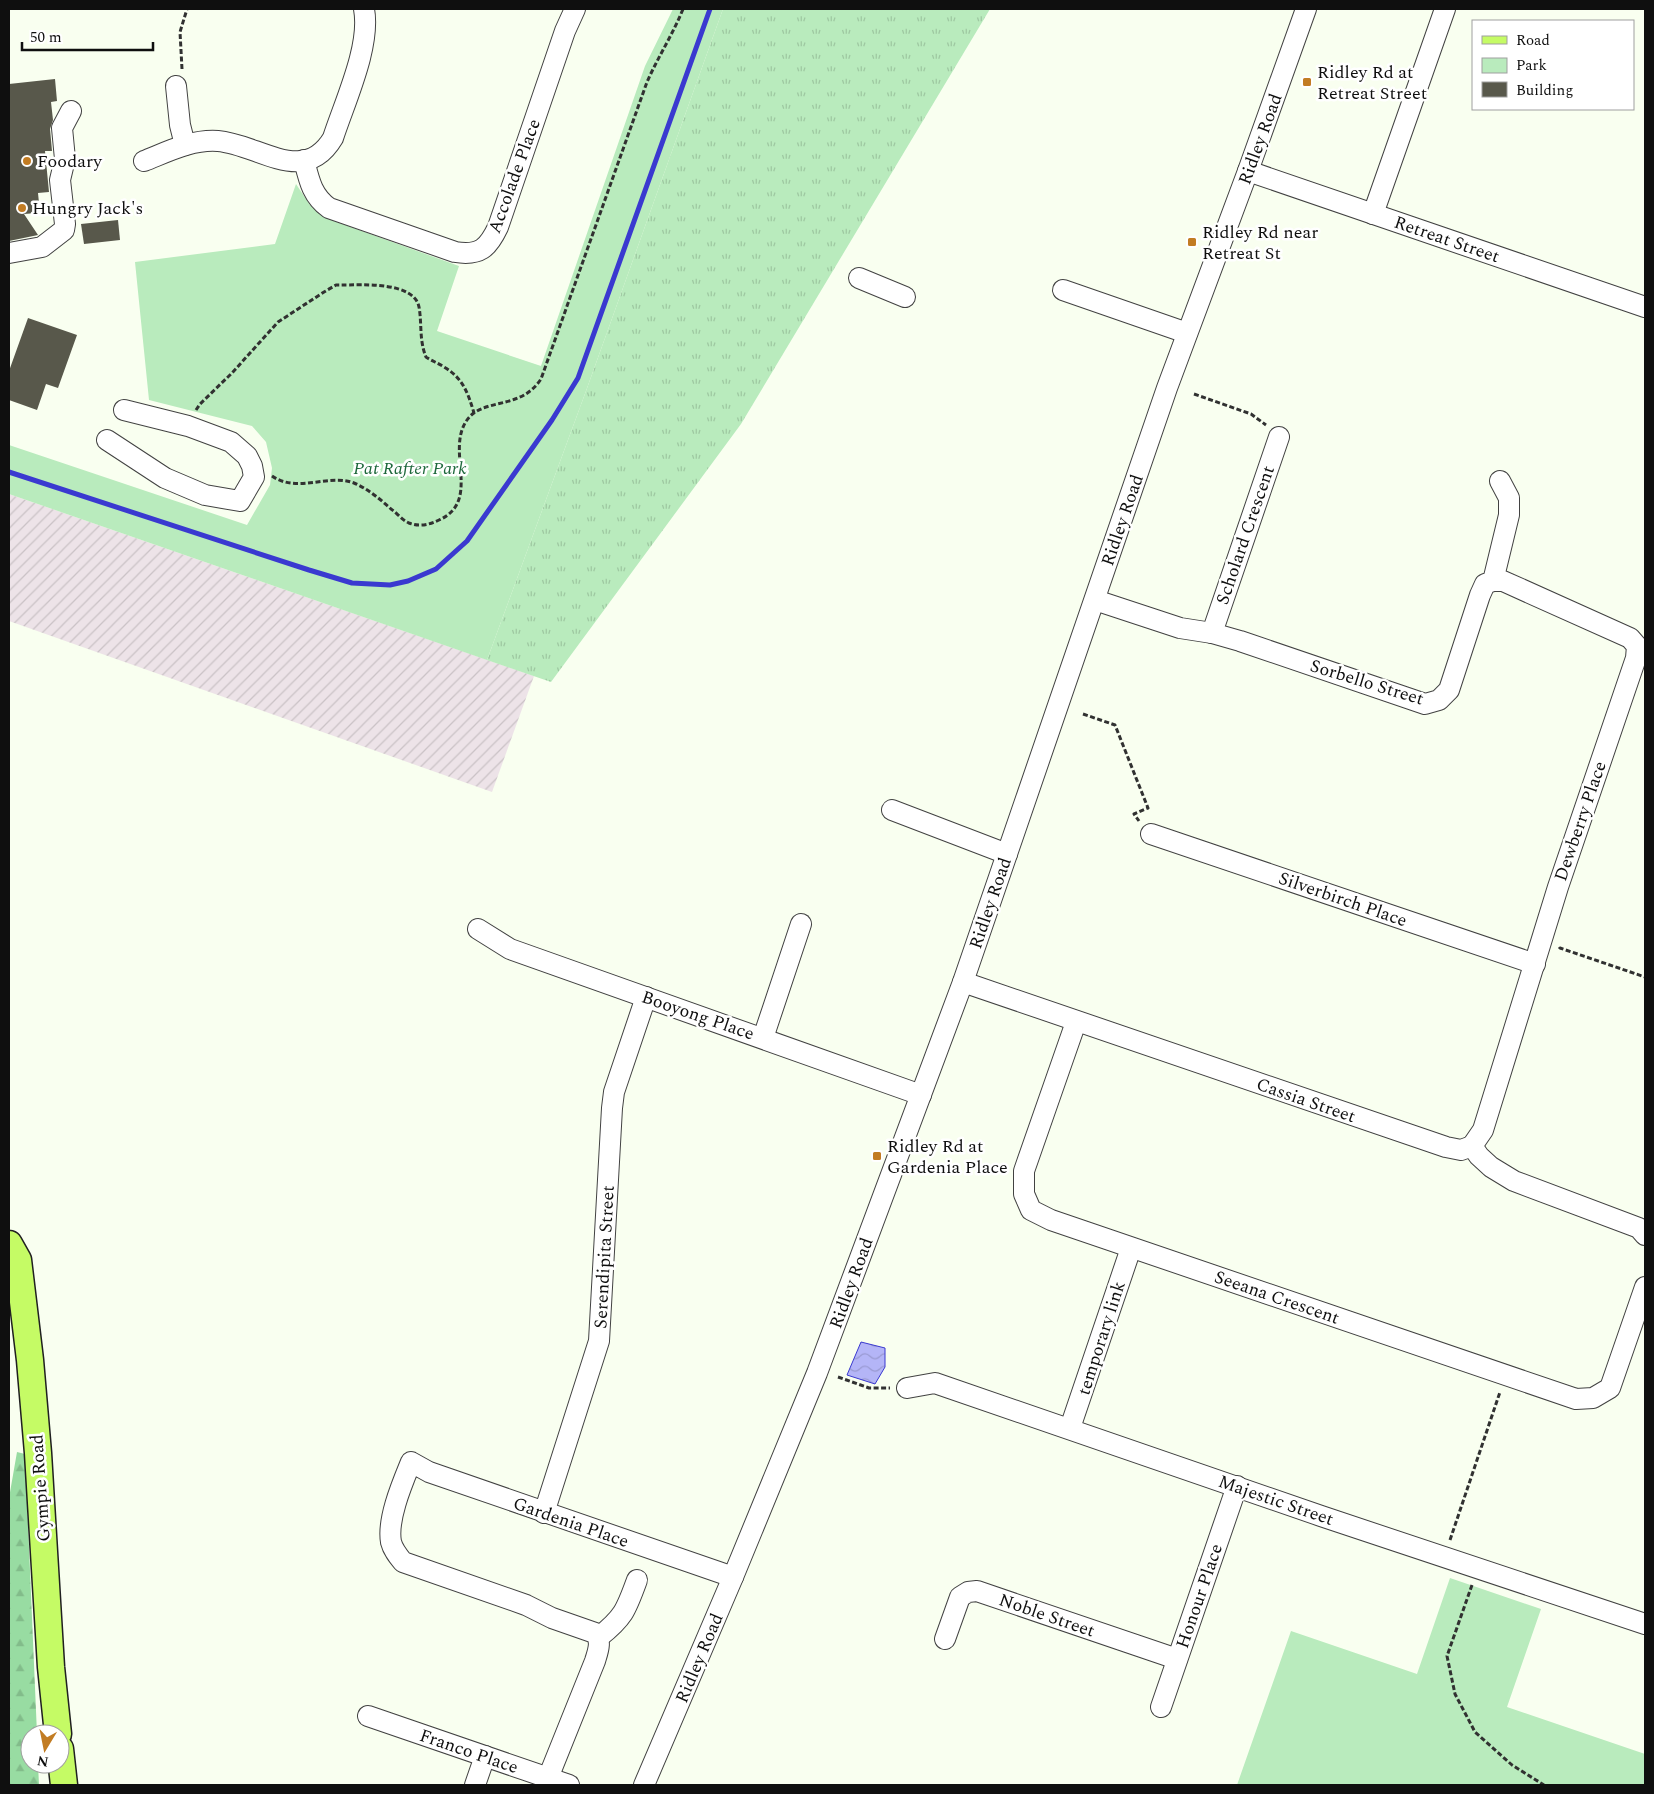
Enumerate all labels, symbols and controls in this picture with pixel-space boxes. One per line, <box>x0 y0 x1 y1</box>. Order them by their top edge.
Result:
scale bar <box>22 20 154 52</box>
legend <box>1472 20 1634 110</box>
text: 50 m <box>30 26 62 49</box>
text: Road <box>1516 29 1550 52</box>
text: Park <box>1516 54 1547 77</box>
place label: Ridley Rd at Retreat Street <box>1317 59 1427 107</box>
marker: Ridley Rd at Retreat Street <box>1301 76 1313 88</box>
text: Building <box>1516 79 1573 102</box>
street label: Ridley Road <box>1231 90 1289 189</box>
street label: Accolade Place <box>481 115 548 237</box>
place label: Foodary <box>37 148 103 175</box>
marker: Foodary <box>21 155 33 167</box>
place label: Hungry Jack's <box>32 195 143 222</box>
marker: Hungry Jack's <box>16 202 28 214</box>
street label: Retreat Street <box>1390 209 1503 270</box>
place label: Ridley Rd near Retreat St <box>1202 219 1318 267</box>
marker: Ridley Rd near Retreat St <box>1186 236 1198 248</box>
park label: Pat Rafter Park <box>353 455 467 482</box>
street label: Scholard Crescent <box>1209 462 1282 608</box>
street label: Ridley Road <box>1094 471 1151 570</box>
street label: Sorbello Street <box>1307 652 1427 713</box>
street label: Dewberry Place <box>1547 757 1614 885</box>
street label: Ridley Road <box>962 854 1019 953</box>
street label: Silverbirch Place <box>1275 865 1411 934</box>
street label: Booyong Place <box>638 984 758 1047</box>
street label: Cassia Street <box>1253 1071 1359 1130</box>
place label: Ridley Rd at Gardenia Place <box>887 1133 1008 1181</box>
marker: Ridley Rd at Gardenia Place <box>871 1150 883 1162</box>
street label: Serendipita Street <box>587 1185 622 1329</box>
street label: Ridley Road <box>822 1234 880 1333</box>
street label: Seeana Crescent <box>1211 1263 1343 1332</box>
street label: temporary link <box>1070 1278 1133 1399</box>
street label: Gympie Road <box>23 1433 58 1543</box>
street label: Majestic Street <box>1215 1468 1337 1533</box>
street label: Gardenia Place <box>509 1490 632 1555</box>
street label: Honour Place <box>1169 1540 1230 1652</box>
street label: Noble Street <box>995 1586 1098 1644</box>
street label: Ridley Road <box>668 1609 731 1707</box>
street label: Franco Place <box>416 1722 522 1781</box>
north arrow <box>20 1724 70 1774</box>
text: N <box>35 1750 50 1773</box>

